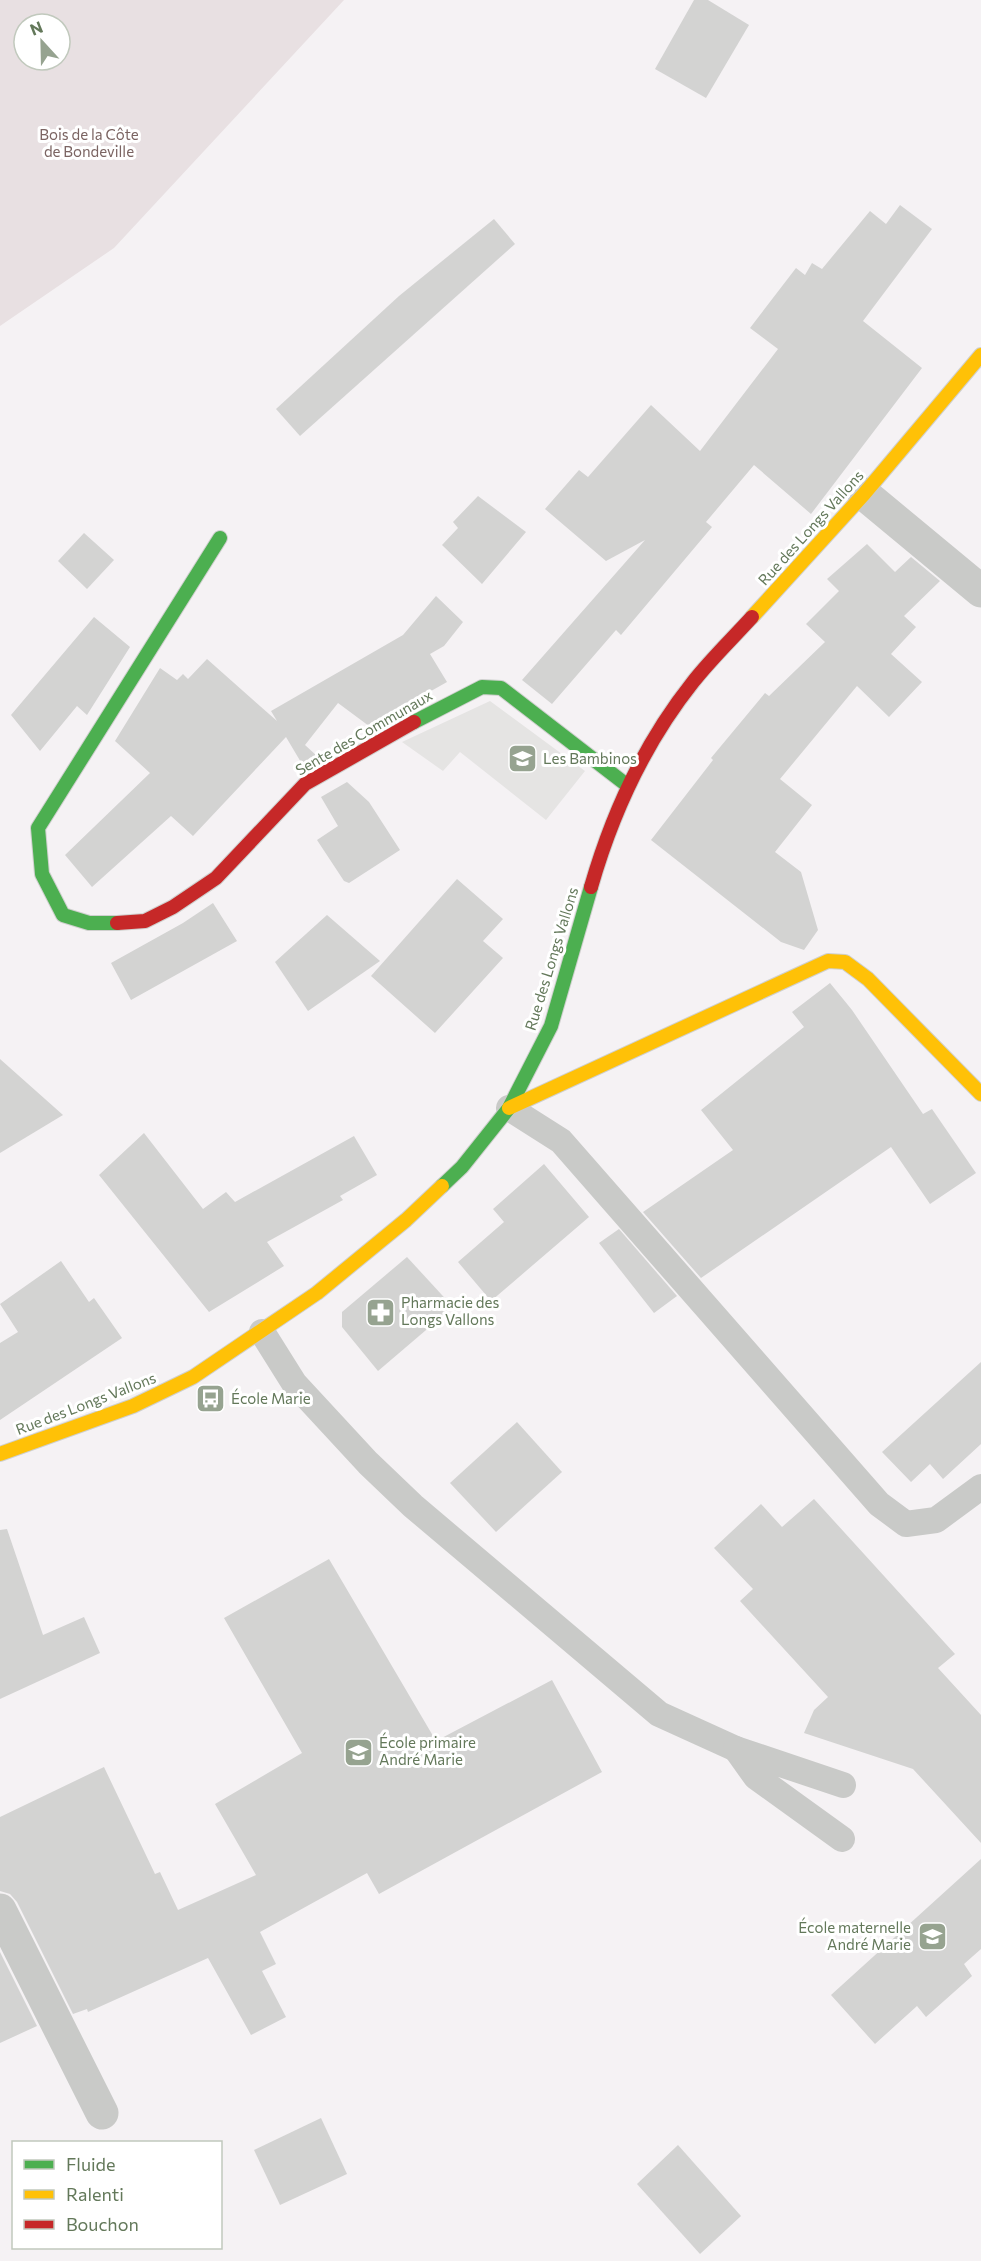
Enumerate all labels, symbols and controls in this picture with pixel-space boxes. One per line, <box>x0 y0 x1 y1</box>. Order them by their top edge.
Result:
north arrow <box>12 12 72 72</box>
text: N <box>27 17 45 39</box>
park label: Bois de la Côte de Bondeville <box>39 125 139 160</box>
street label: Rue des Longs Vallons <box>754 466 867 589</box>
street label: Sente des Communaux <box>292 686 435 779</box>
school or university icon: Les Bambinos <box>506 743 538 775</box>
place label: Les Bambinos <box>543 749 637 767</box>
street label: Rue des Longs Vallons <box>521 885 581 1032</box>
place label: Pharmacie des Longs Vallons <box>401 1293 499 1328</box>
pharmacy icon: Pharmacie des Longs Vallons <box>364 1296 396 1328</box>
street label: Rue des Longs Vallons <box>13 1368 158 1438</box>
bus stop icon: École Marie <box>194 1383 226 1415</box>
place label: École Marie <box>231 1388 311 1407</box>
place label: École primaire André Marie <box>379 1732 476 1768</box>
school or university icon: École primaire André Marie <box>342 1736 374 1768</box>
place label: École maternelle André Marie <box>798 1917 911 1953</box>
school or university icon: École maternelle André Marie <box>916 1921 948 1953</box>
legend <box>12 2141 222 2249</box>
text: Fluide <box>66 2153 115 2175</box>
text: Ralenti <box>66 2183 124 2205</box>
text: Bouchon <box>66 2213 139 2235</box>

